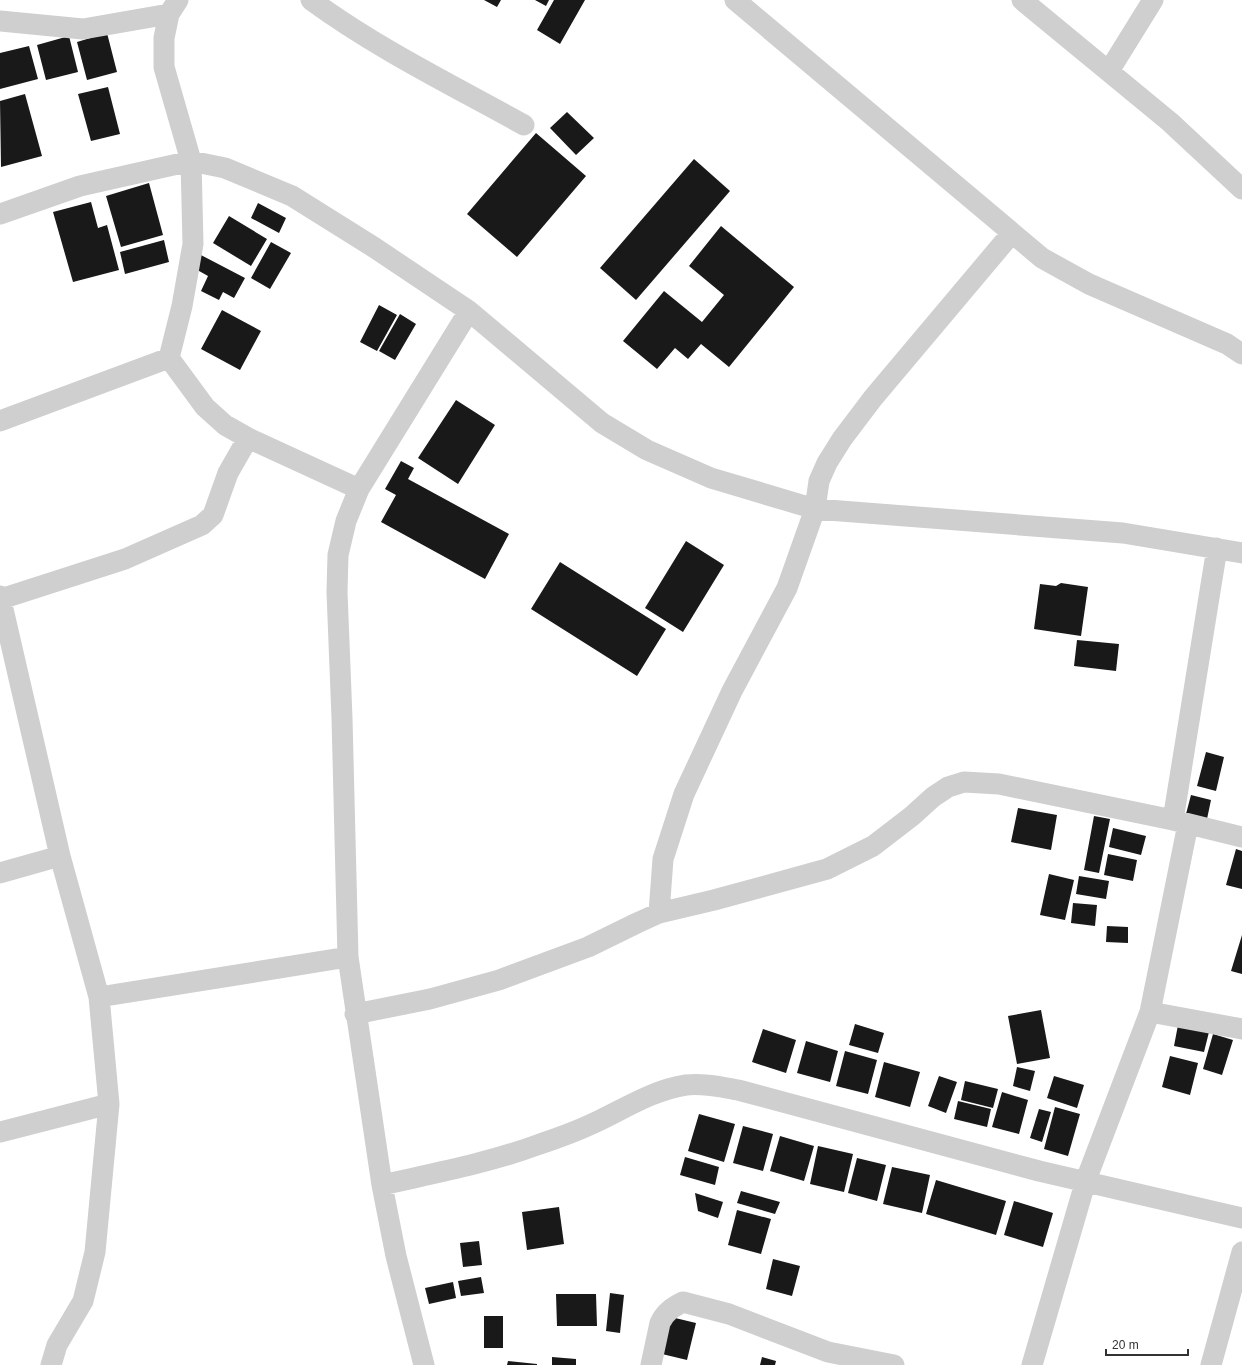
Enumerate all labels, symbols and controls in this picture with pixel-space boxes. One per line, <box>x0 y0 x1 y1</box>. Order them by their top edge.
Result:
scale bar <box>1106 1331 1188 1357</box>
text: 20 m <box>1112 1338 1139 1352</box>

